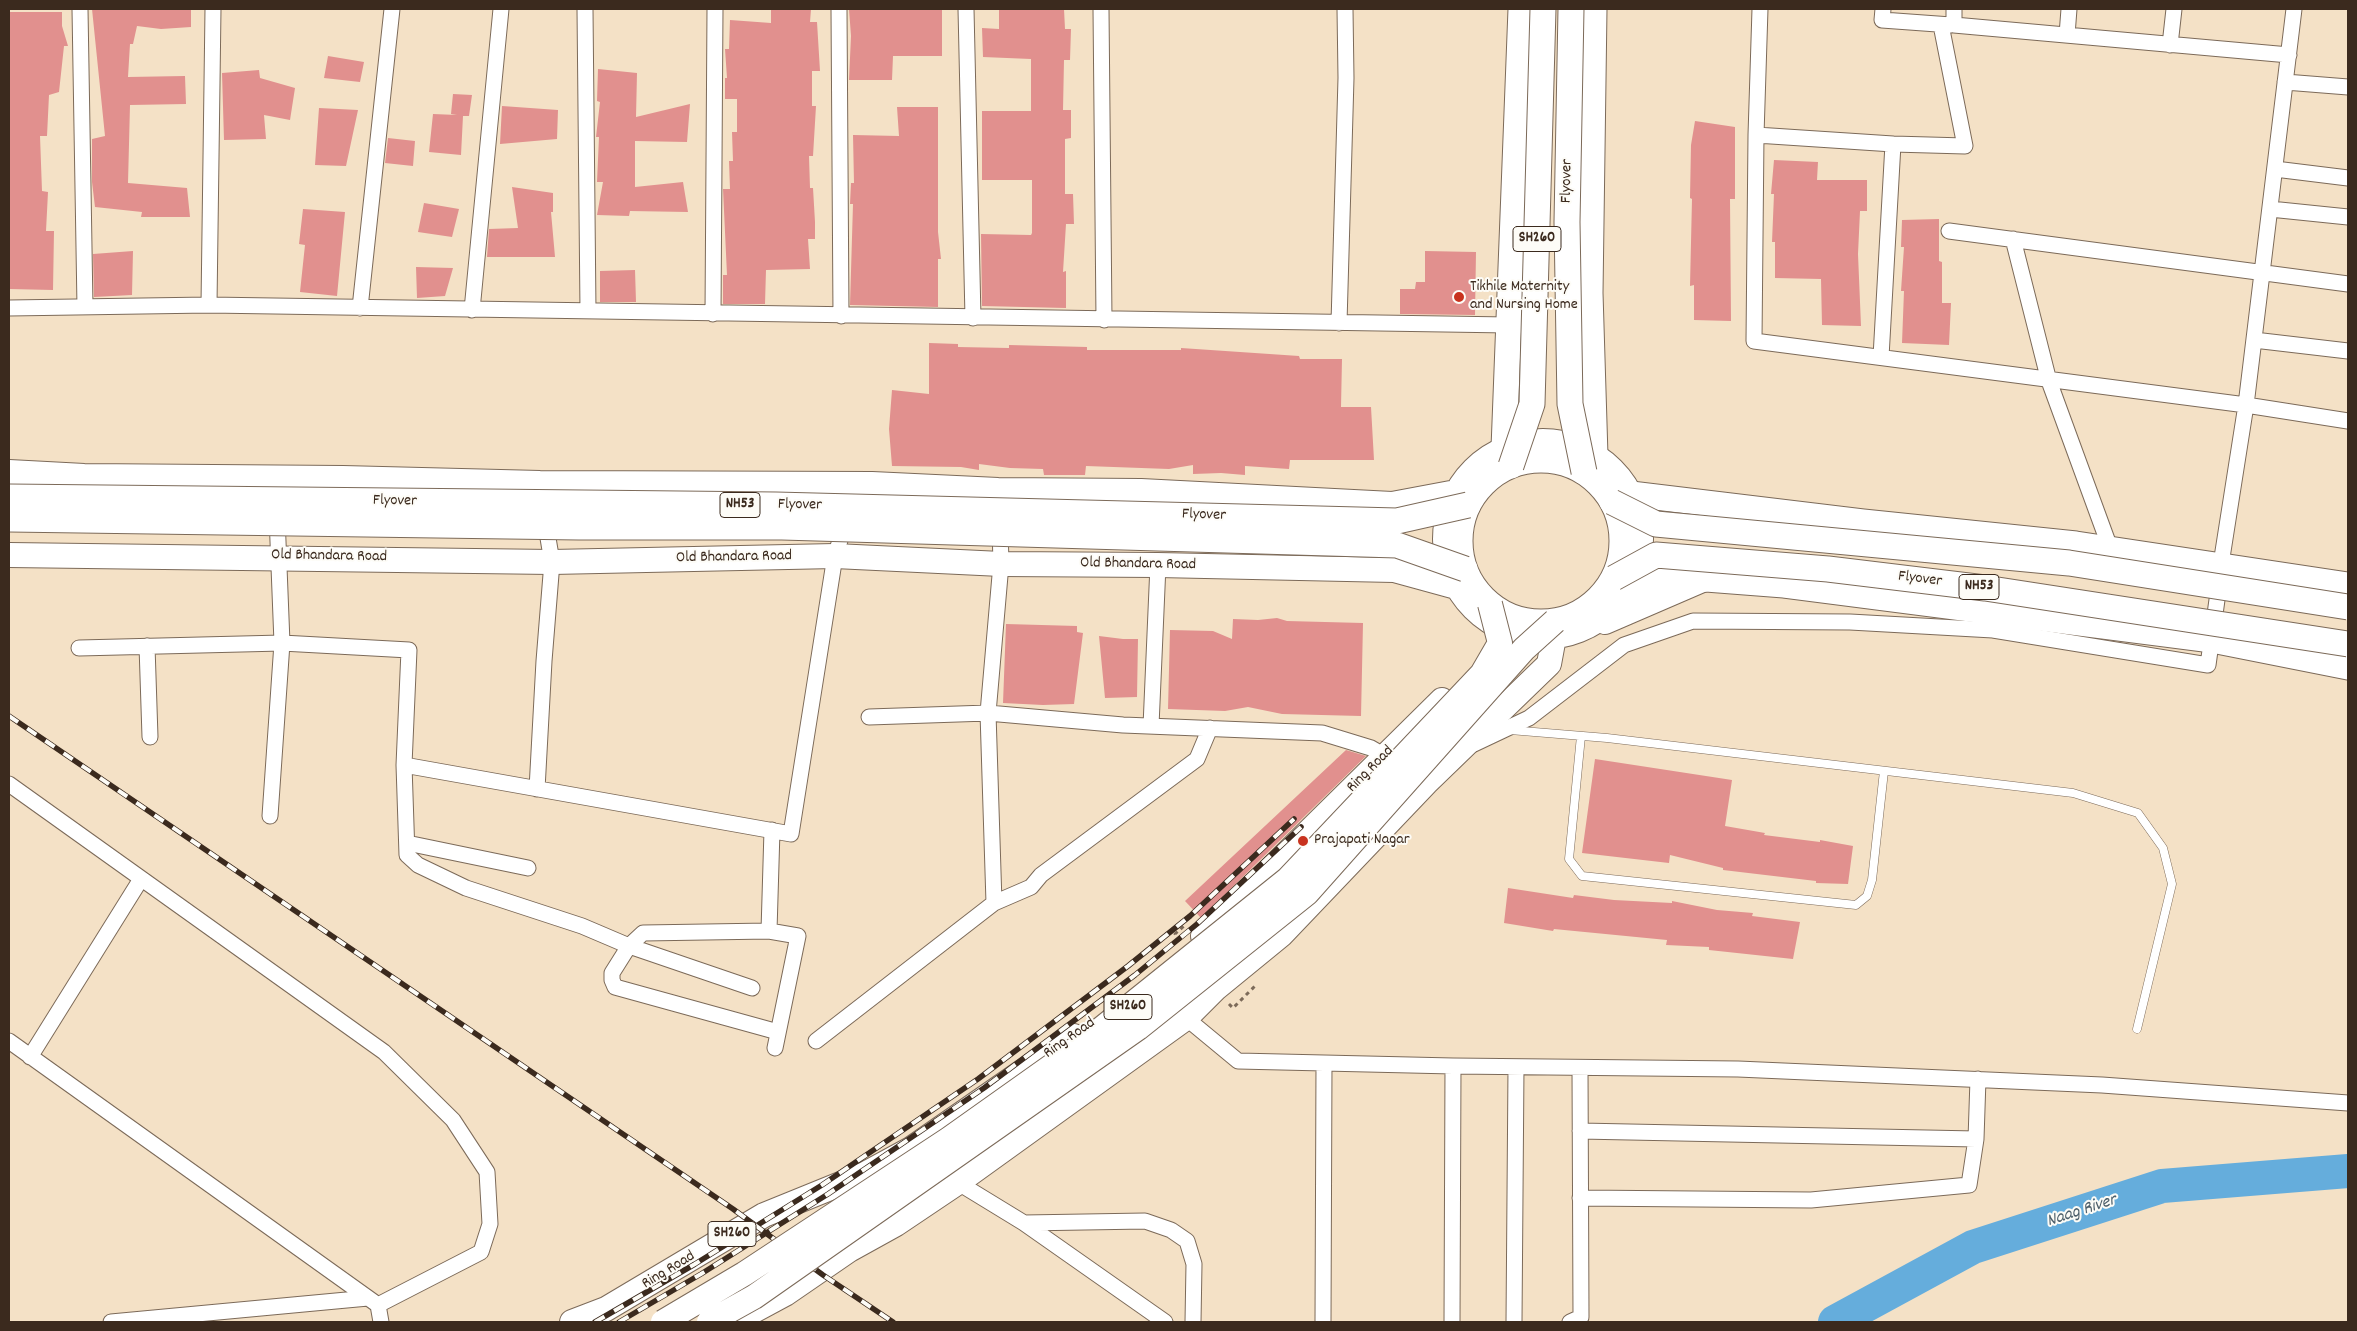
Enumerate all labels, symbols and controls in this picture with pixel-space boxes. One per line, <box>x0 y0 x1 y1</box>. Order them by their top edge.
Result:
street label: Flyover <box>1558 159 1578 203</box>
road number: SH260 <box>1513 226 1561 252</box>
place label: Tikhile Maternity and Nursing Home <box>1470 278 1578 316</box>
marker: Tikhile Maternity and Nursing Home <box>1452 290 1466 304</box>
street label: Flyover <box>373 492 417 512</box>
road number: NH53 <box>720 492 760 518</box>
street label: Flyover <box>778 496 822 516</box>
street label: Flyover <box>1182 506 1226 526</box>
street label: Old Bhandara Road <box>271 546 387 568</box>
street label: Old Bhandara Road <box>676 547 792 569</box>
street label: Old Bhandara Road <box>1080 554 1196 576</box>
street label: Flyover <box>1897 568 1943 592</box>
road number: NH53 <box>1959 574 1999 600</box>
street label: Ring Road <box>1343 742 1399 798</box>
place label: Prajapati Nagar <box>1314 831 1410 851</box>
marker: Prajapati Nagar <box>1296 834 1310 848</box>
road number: SH260 <box>1104 994 1152 1020</box>
street label: Ring Road <box>1040 1014 1100 1064</box>
water label: Naag River <box>2044 1191 2120 1233</box>
road number: SH260 <box>708 1222 756 1246</box>
street label: Ring Road <box>639 1248 699 1294</box>

